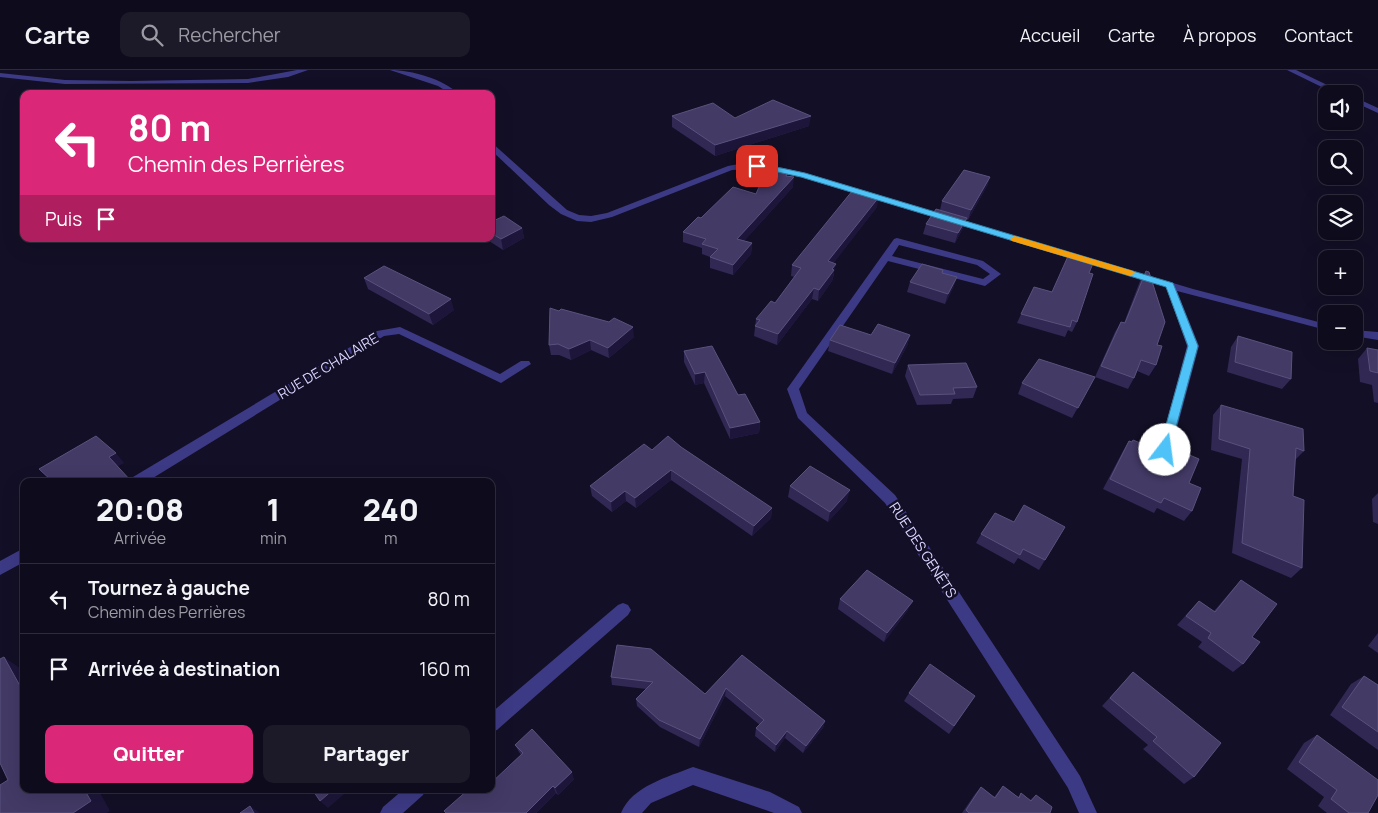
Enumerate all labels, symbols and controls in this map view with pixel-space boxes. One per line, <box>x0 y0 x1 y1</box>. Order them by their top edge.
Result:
search box <box>120 12 470 57</box>
text: Carte <box>25 18 90 51</box>
icon: search <box>138 21 166 49</box>
text: Rechercher <box>178 22 281 48</box>
text: Accueil <box>1020 23 1080 47</box>
text: Carte <box>1108 23 1155 47</box>
text: À propos <box>1183 23 1256 47</box>
text: Contact <box>1284 23 1353 47</box>
map controls <box>1318 85 1363 350</box>
button: sound <box>1318 85 1363 130</box>
text: 80 m <box>128 104 211 152</box>
icon: left <box>45 110 110 175</box>
button: search <box>1318 140 1363 185</box>
pin <box>736 145 778 187</box>
text: Chemin des Perrières <box>128 149 345 179</box>
icon: arrive <box>743 152 771 180</box>
button: layers <box>1318 195 1363 240</box>
icon: arrive <box>92 205 120 233</box>
text: Puis <box>45 206 82 232</box>
button: + <box>1318 250 1363 295</box>
button: − <box>1318 305 1363 350</box>
street label: RUE DE CHALAIRE <box>274 328 382 403</box>
position arrow <box>1138 423 1190 475</box>
text: 20:08 <box>96 489 184 530</box>
text: 1 <box>267 489 280 530</box>
text: 240 <box>363 489 419 530</box>
street label: RUE DES GENÊTS <box>885 498 962 601</box>
text: Arrivée <box>114 527 166 549</box>
text: min <box>260 527 287 549</box>
text: m <box>384 527 398 549</box>
text: Tournez à gauche <box>88 575 250 601</box>
icon: left <box>45 585 73 613</box>
text: 80 m <box>427 586 470 612</box>
text: Chemin des Perrières <box>88 601 245 623</box>
icon: arrive <box>45 655 73 683</box>
text: Arrivée à destination <box>88 656 280 682</box>
text: 160 m <box>419 656 470 682</box>
button: Quitter <box>45 725 253 783</box>
button: Partager <box>263 725 470 783</box>

